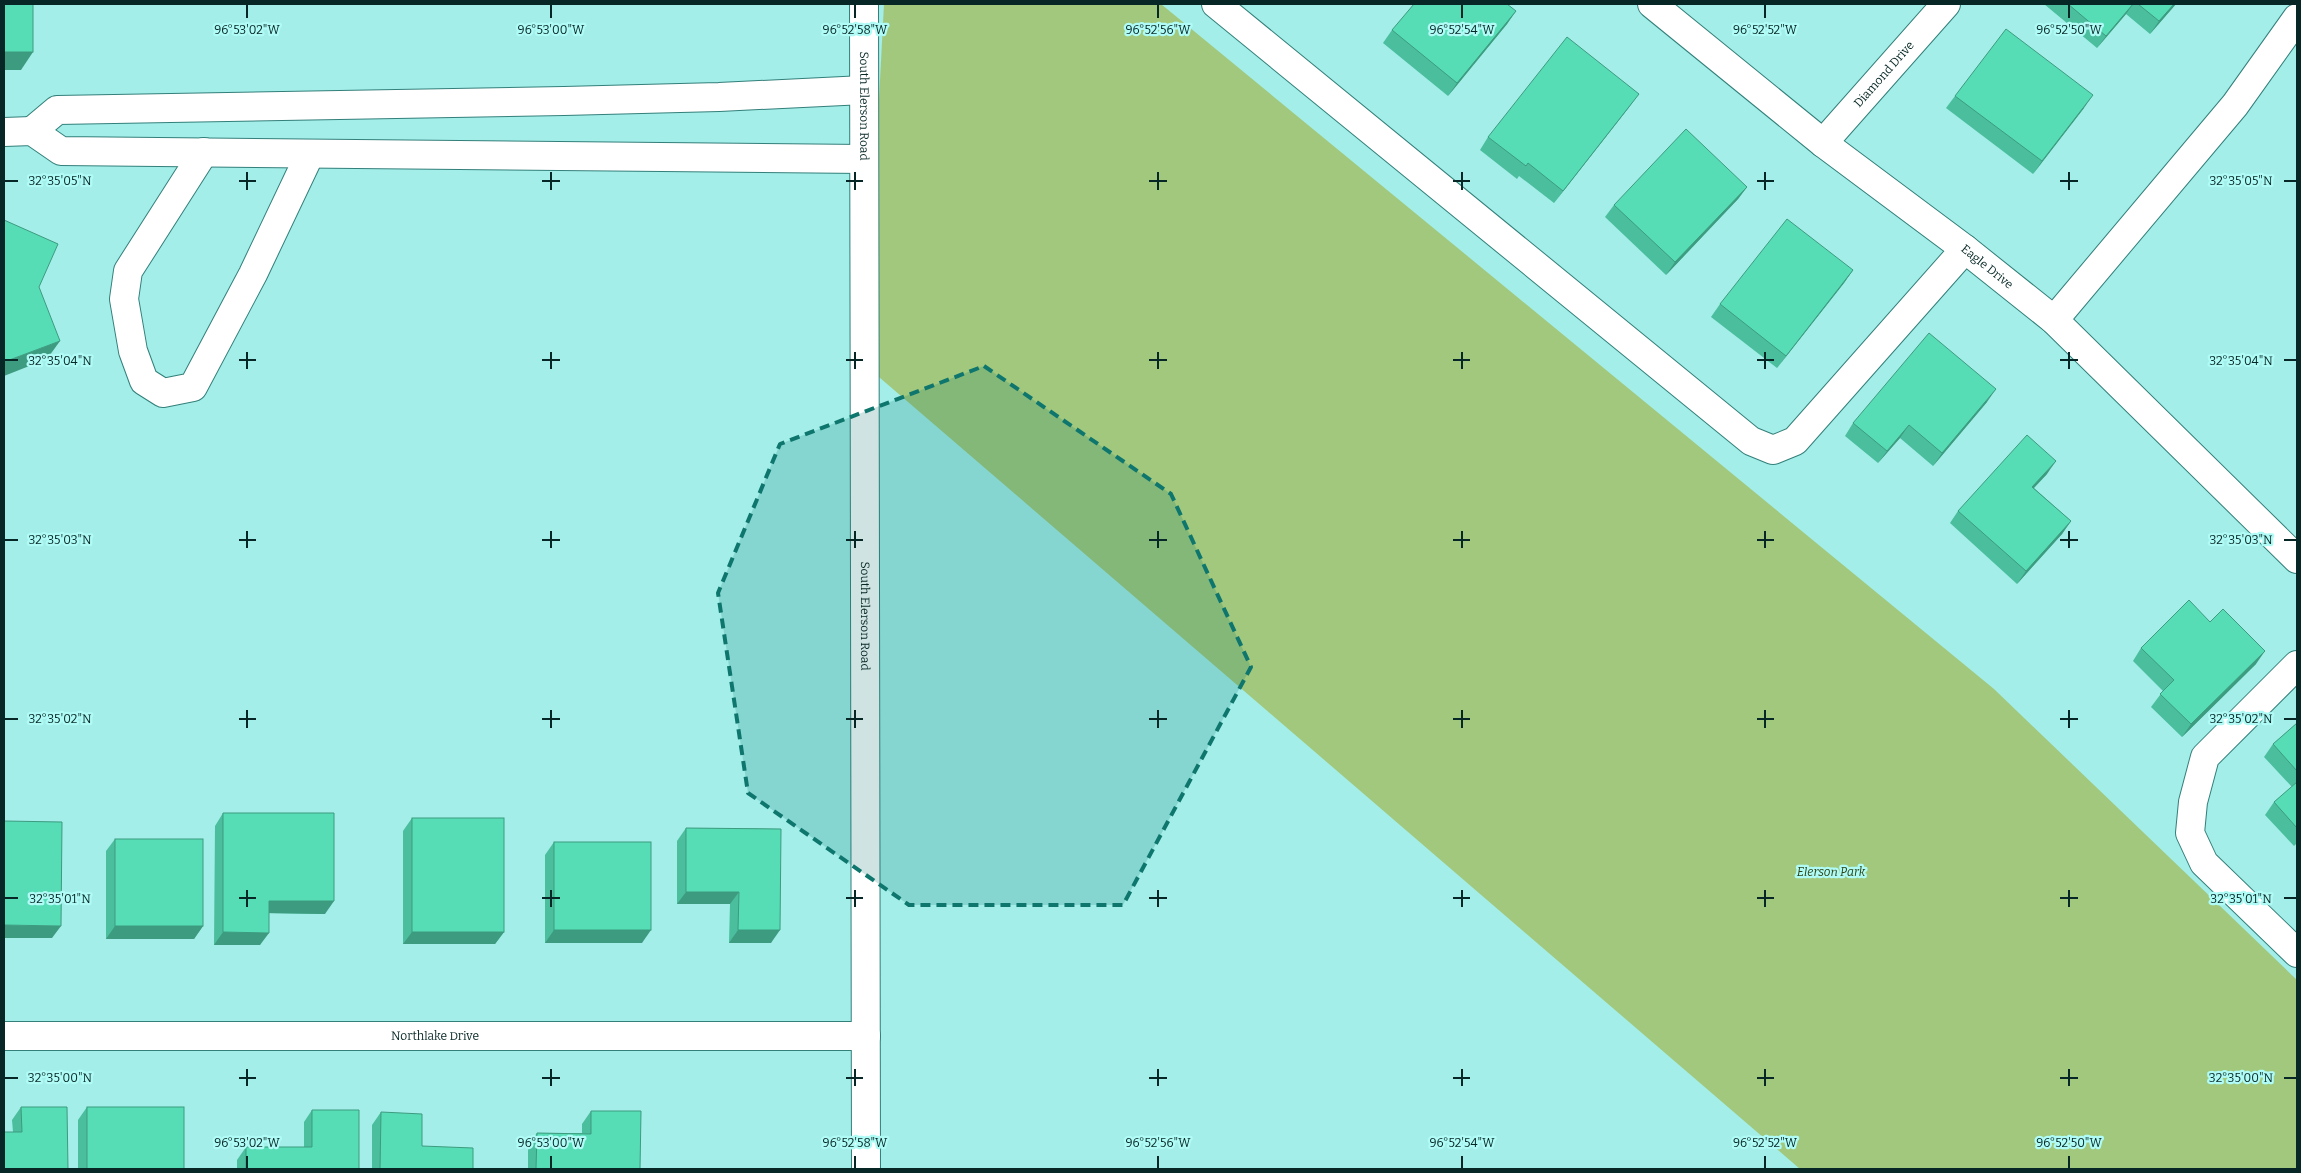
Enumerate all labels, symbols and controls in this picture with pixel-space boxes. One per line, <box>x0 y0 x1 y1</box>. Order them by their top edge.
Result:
text: 96°53'02"W <box>214 23 281 37</box>
text: 96°53'00"W <box>518 23 585 37</box>
text: 96°52'58"W <box>823 23 888 37</box>
text: 96°52'56"W <box>1126 23 1191 37</box>
text: 96°52'54"W <box>1430 23 1495 37</box>
text: 96°52'52"W <box>1733 23 1798 37</box>
text: 96°52'50"W <box>2036 23 2102 37</box>
street label: Diamond Drive <box>1851 38 1917 110</box>
street label: South Elerson Road <box>857 51 871 161</box>
text: 32°35'05"N <box>29 174 92 188</box>
text: 32°35'05"N <box>2210 174 2273 188</box>
street label: Eagle Drive <box>1958 242 2016 292</box>
text: 32°35'04"N <box>28 354 92 368</box>
text: 32°35'04"N <box>2209 354 2273 368</box>
text: 32°35'03"N <box>28 533 92 547</box>
text: 32°35'03"N <box>2209 533 2273 547</box>
street label: South Elerson Road <box>858 561 872 671</box>
text: 32°35'02"N <box>28 712 92 726</box>
text: 32°35'02"N <box>2209 712 2273 726</box>
park label: Elerson Park <box>1797 865 1866 879</box>
text: 32°35'01"N <box>29 892 91 906</box>
text: 32°35'01"N <box>2210 892 2272 906</box>
street label: Northlake Drive <box>391 1029 479 1043</box>
text: 32°35'00"N <box>28 1071 93 1085</box>
text: 32°35'00"N <box>2209 1071 2274 1085</box>
text: 96°53'02"W <box>214 1136 281 1150</box>
text: 96°53'00"W <box>518 1136 585 1150</box>
text: 96°52'58"W <box>823 1136 888 1150</box>
text: 96°52'56"W <box>1126 1136 1191 1150</box>
text: 96°52'54"W <box>1430 1136 1495 1150</box>
text: 96°52'52"W <box>1733 1136 1798 1150</box>
text: 96°52'50"W <box>2036 1136 2102 1150</box>

